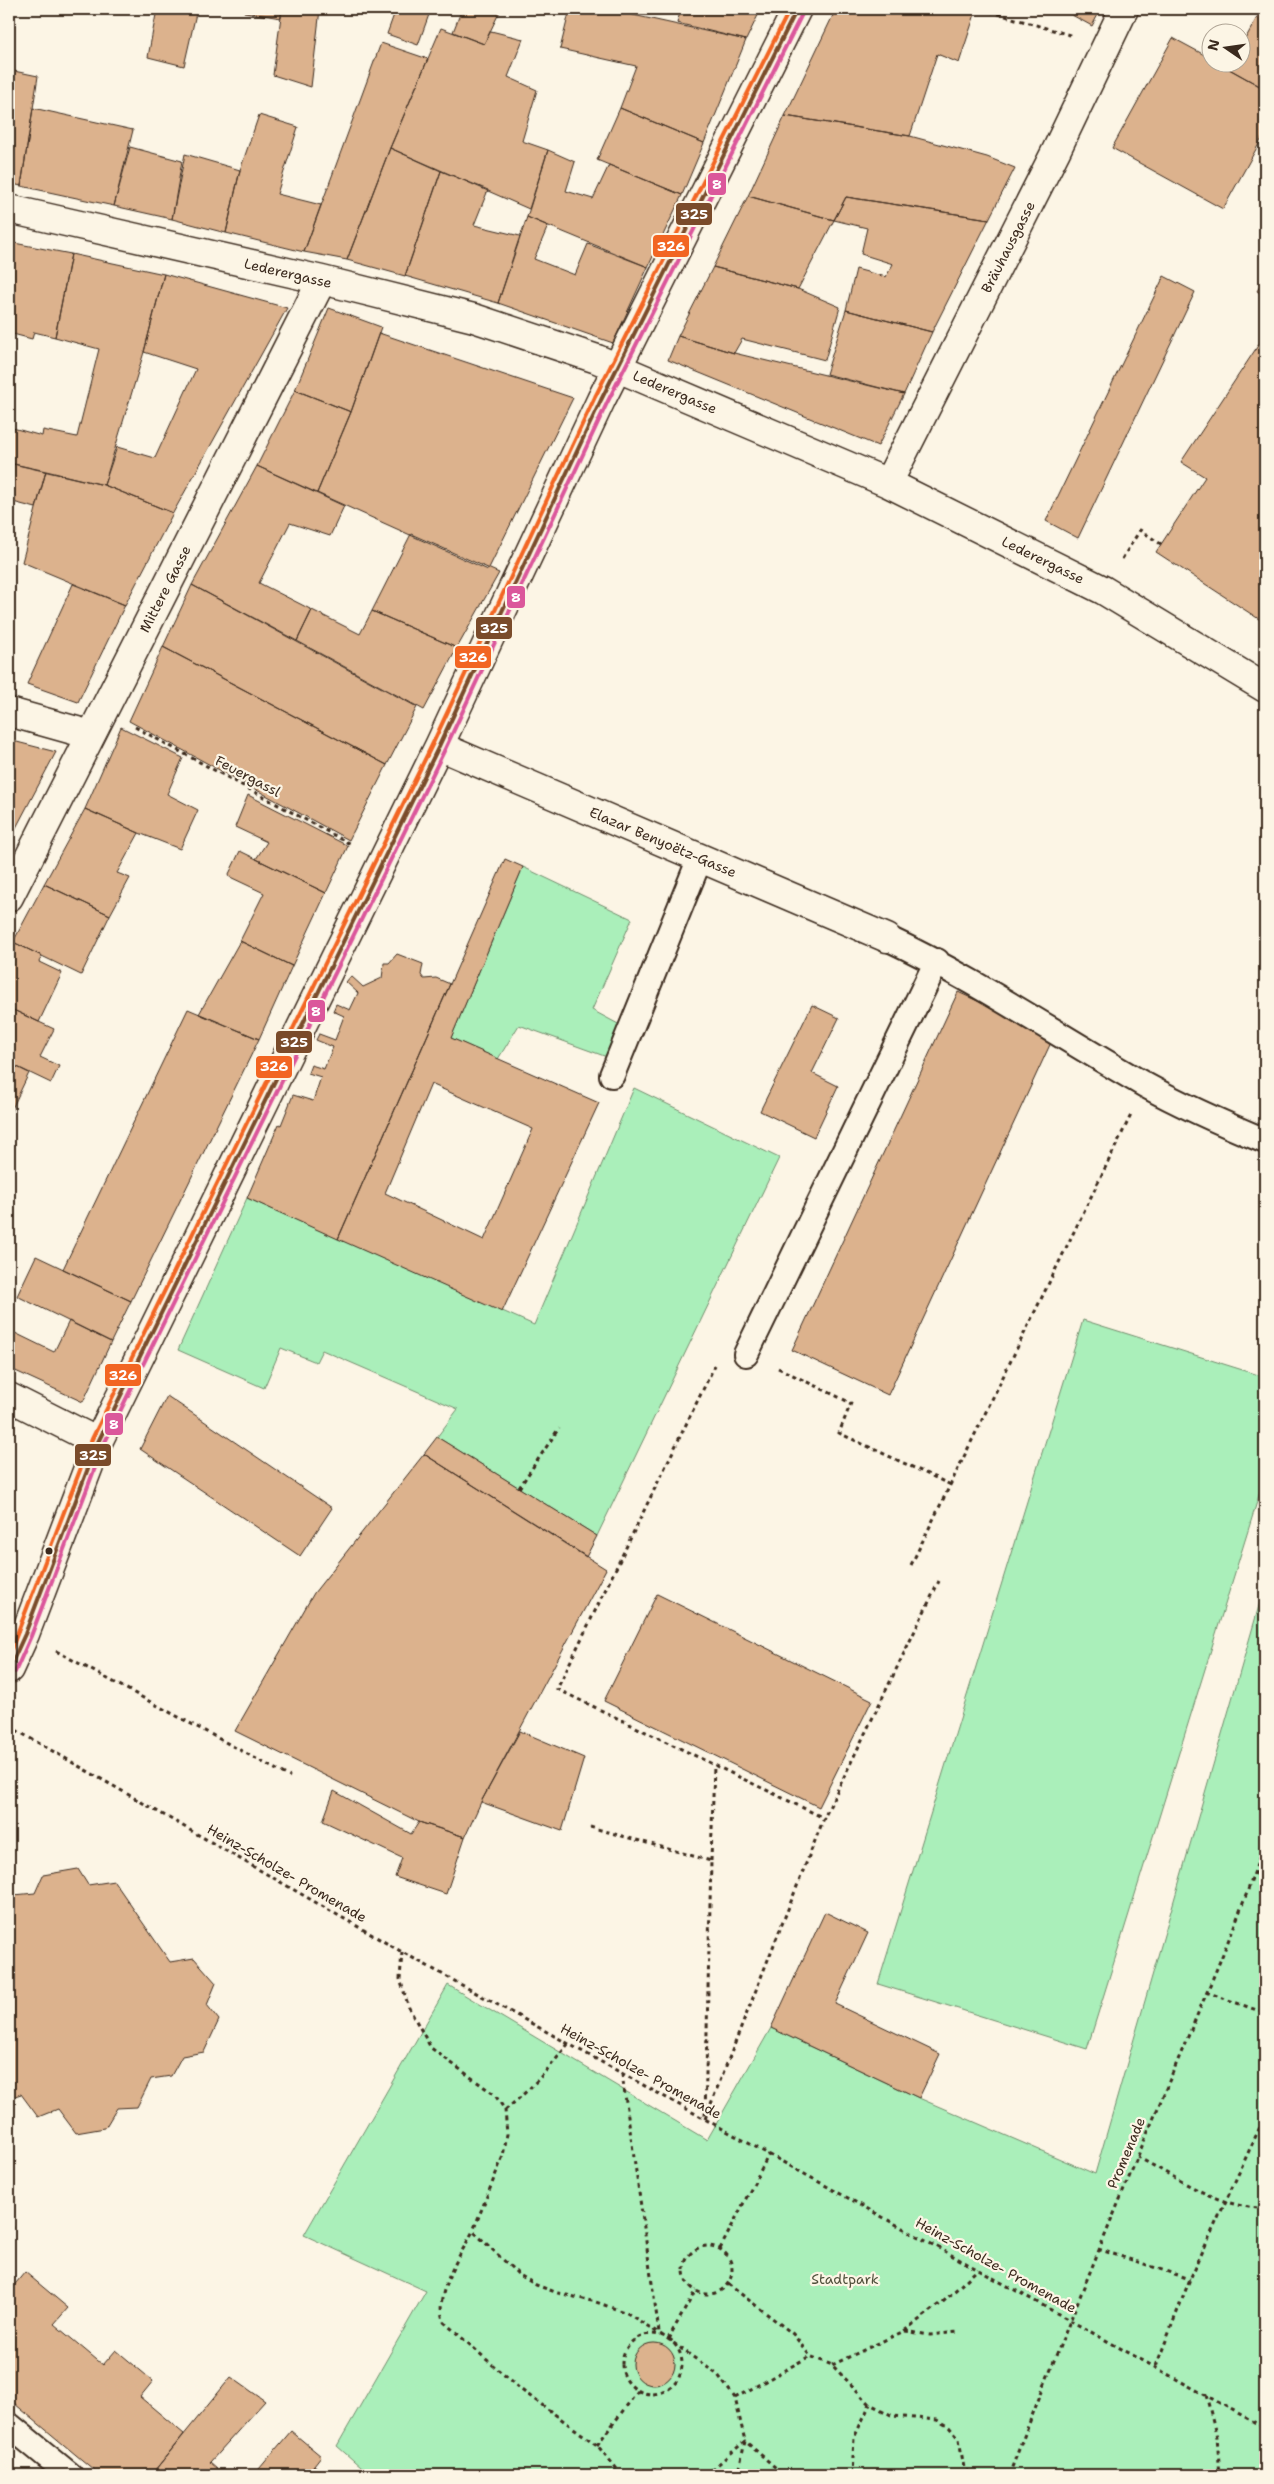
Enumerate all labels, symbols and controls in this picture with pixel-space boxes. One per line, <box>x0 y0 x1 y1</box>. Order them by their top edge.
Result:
north arrow <box>1202 22 1252 72</box>
text: N <box>1203 38 1223 53</box>
line badge: 8 <box>707 172 727 196</box>
text: 8 <box>712 175 722 193</box>
street label: Bräuhausgasse <box>977 198 1039 296</box>
line badge: 325 <box>675 202 713 226</box>
text: 325 <box>680 205 708 223</box>
line badge: 326 <box>652 234 690 258</box>
text: 326 <box>657 237 686 255</box>
street label: Lederergasse <box>242 254 334 292</box>
street label: Lederergasse <box>630 366 720 418</box>
street label: Lederergasse <box>999 532 1087 588</box>
street label: Mittere Gasse <box>135 542 195 636</box>
line badge: 8 <box>506 585 526 609</box>
text: 8 <box>511 588 521 606</box>
line badge: 325 <box>475 616 513 640</box>
text: 325 <box>480 619 508 637</box>
line badge: 326 <box>454 645 492 669</box>
text: 326 <box>459 648 488 666</box>
street label: Feuergassl <box>212 751 284 801</box>
street label: Elazar Benyoëtz-Gasse <box>587 803 739 881</box>
line badge: 8 <box>307 999 326 1023</box>
text: 8 <box>311 1002 321 1020</box>
line badge: 325 <box>275 1030 313 1054</box>
text: 325 <box>280 1033 308 1051</box>
line badge: 326 <box>255 1055 293 1079</box>
text: 326 <box>260 1057 289 1075</box>
line badge: 326 <box>104 1363 142 1387</box>
text: 326 <box>109 1366 138 1384</box>
line badge: 8 <box>104 1412 124 1436</box>
text: 8 <box>109 1415 119 1433</box>
line badge: 325 <box>74 1443 112 1467</box>
text: 325 <box>79 1446 107 1464</box>
unlabelled marker <box>44 1546 54 1556</box>
street label: Heinz-Scholze- Promenade <box>204 1820 370 1926</box>
street label: Heinz-Scholze- Promenade <box>557 2019 725 2123</box>
street label: Promenade <box>1103 2115 1149 2191</box>
street label: Heinz-Scholze- Promenade <box>912 2213 1080 2317</box>
park label: Stadtpark <box>811 2270 879 2288</box>

